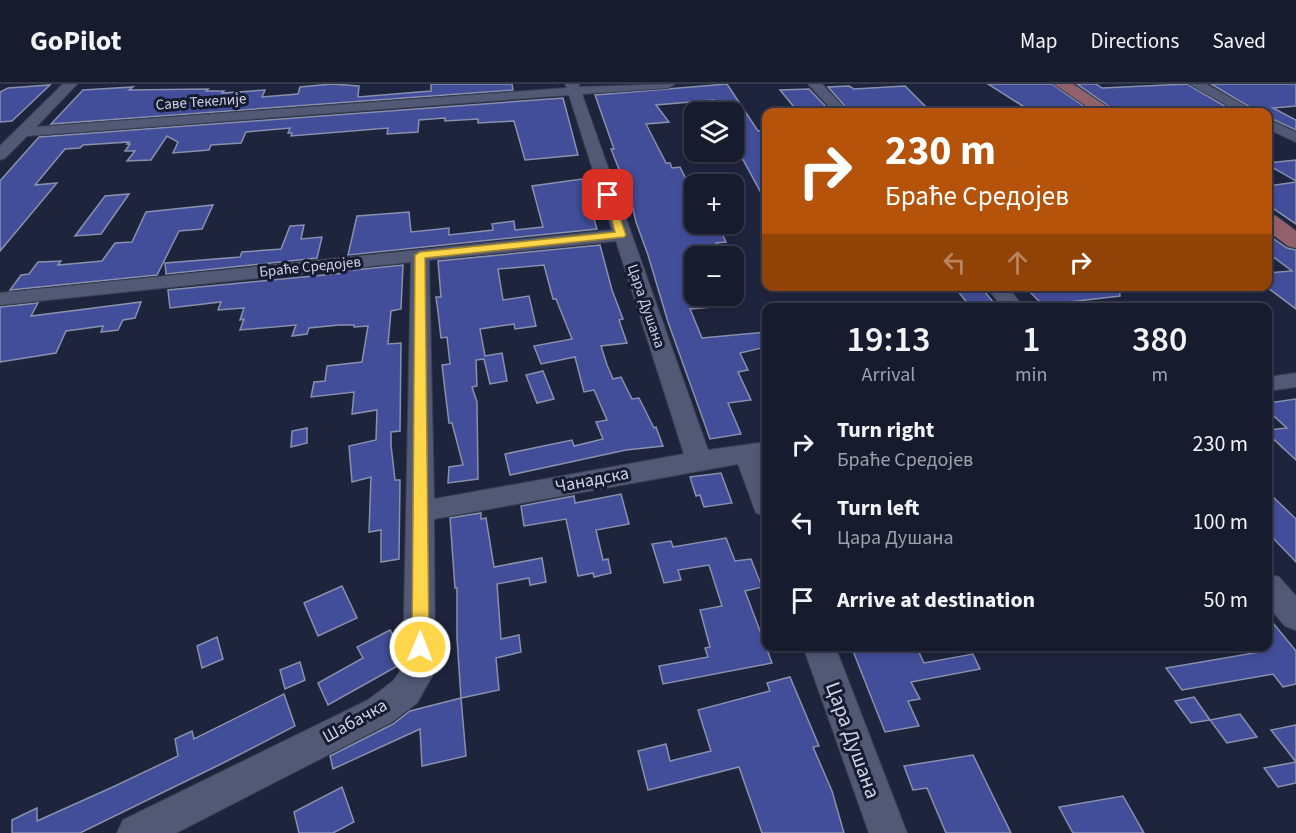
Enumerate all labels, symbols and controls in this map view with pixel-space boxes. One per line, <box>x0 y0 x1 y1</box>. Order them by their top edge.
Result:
text: GoPilot <box>30 21 121 61</box>
text: Map <box>1020 26 1058 56</box>
text: Directions <box>1091 26 1179 56</box>
text: Saved <box>1212 26 1266 56</box>
street label: Саве Текелије <box>155 88 247 116</box>
map controls <box>684 102 744 306</box>
button: layers <box>684 102 744 162</box>
text: 230 m <box>885 121 996 181</box>
icon: right <box>786 132 864 210</box>
pin <box>582 169 633 220</box>
button: + <box>684 174 744 234</box>
text: Браће Средојев <box>885 177 1069 216</box>
icon: arrive <box>591 178 624 211</box>
button: − <box>684 246 744 306</box>
icon: left <box>938 246 971 279</box>
icon: ahead <box>1001 246 1034 279</box>
icon: right <box>1064 246 1097 279</box>
street label: Браће Средојев <box>258 251 362 283</box>
street label: Цара Душана <box>622 261 670 351</box>
text: 19:13 <box>847 314 930 365</box>
text: 1 <box>1022 314 1040 365</box>
text: 380 <box>1132 314 1187 365</box>
text: Arrival <box>862 361 915 389</box>
text: min <box>1015 361 1047 389</box>
text: m <box>1151 361 1168 389</box>
text: Turn right <box>837 414 934 446</box>
icon: right <box>786 428 819 461</box>
text: 230 m <box>1193 428 1248 460</box>
text: Браће Средојев <box>837 446 973 474</box>
street label: Чанадска <box>553 461 631 499</box>
text: Turn left <box>837 492 919 524</box>
icon: left <box>786 506 819 539</box>
text: 100 m <box>1193 506 1248 538</box>
text: Цара Душана <box>837 524 954 552</box>
icon: arrive <box>786 584 819 617</box>
text: Arrive at destination <box>837 584 1035 616</box>
text: 50 m <box>1203 584 1248 616</box>
position arrow <box>388 615 452 679</box>
street label: Цара Душана <box>818 677 888 803</box>
street label: Шабачка <box>318 693 392 749</box>

